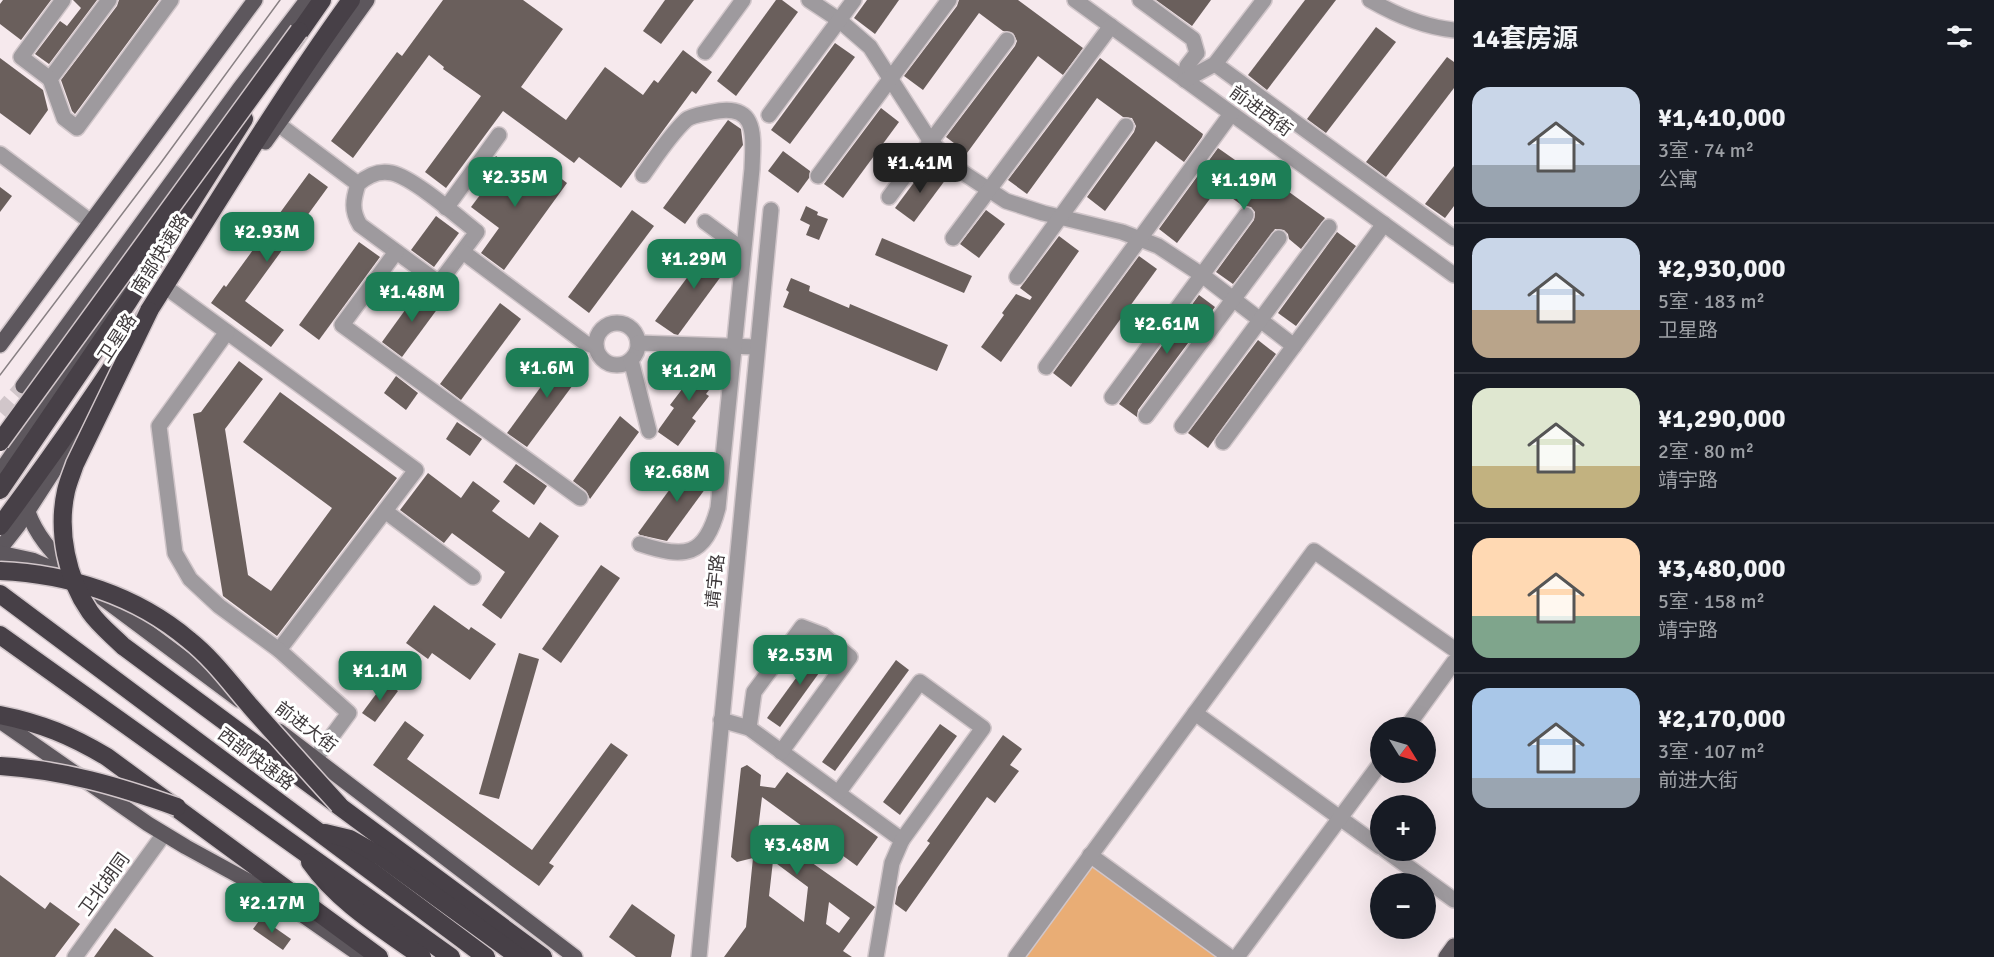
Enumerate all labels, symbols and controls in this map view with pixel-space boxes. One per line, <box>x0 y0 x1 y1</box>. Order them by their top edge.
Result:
icon: filters <box>1943 20 1976 53</box>
text: 14套房源 <box>1472 23 1578 55</box>
street label: 前进西街 <box>1225 81 1297 141</box>
text: ¥1,410,000 <box>1658 102 1786 134</box>
icon: home <box>1520 111 1592 183</box>
text: 3室 · 74 m² <box>1658 138 1754 163</box>
pin: ¥1.41M <box>871 143 969 194</box>
text: ¥1.41M <box>887 150 953 175</box>
pin: ¥2.35M <box>466 157 564 208</box>
pin: ¥1.19M <box>1195 160 1293 211</box>
text: ¥2.35M <box>482 164 548 189</box>
text: ¥1.19M <box>1211 167 1277 192</box>
text: 公寓 <box>1658 167 1698 192</box>
street label: 南部快速路 <box>127 210 193 298</box>
pin: ¥2.93M <box>218 212 316 263</box>
text: ¥2.93M <box>234 219 300 244</box>
pin: ¥1.29M <box>645 239 743 290</box>
text: ¥1.29M <box>661 246 727 271</box>
text: ¥2,930,000 <box>1658 253 1786 285</box>
icon: home <box>1520 262 1592 334</box>
pin: ¥1.48M <box>363 272 461 323</box>
text: ¥1.48M <box>379 279 445 304</box>
text: 5室 · 183 m² <box>1658 289 1765 314</box>
pin: ¥2.61M <box>1118 304 1216 355</box>
street label: 卫星路 <box>93 309 141 367</box>
text: ¥2.61M <box>1134 311 1200 336</box>
text: 卫星路 <box>1658 318 1718 343</box>
pin: ¥1.6M <box>505 348 589 399</box>
pin: ¥1.2M <box>647 351 731 402</box>
text: ¥1.6M <box>520 355 574 380</box>
text: ¥1.2M <box>662 358 716 383</box>
text: ¥1,290,000 <box>1658 403 1786 435</box>
icon: home <box>1520 412 1592 484</box>
text: 2室 · 80 m² <box>1658 439 1754 464</box>
pin: ¥2.68M <box>628 452 726 503</box>
text: ¥2.68M <box>644 459 710 484</box>
text: 靖宇路 <box>1658 468 1718 493</box>
street label: 靖宇路 <box>701 553 729 609</box>
text: ¥3,480,000 <box>1658 553 1786 585</box>
icon: home <box>1520 562 1592 634</box>
text: 5室 · 158 m² <box>1658 589 1765 614</box>
text: 靖宇路 <box>1658 618 1718 643</box>
pin: ¥2.53M <box>751 635 849 686</box>
text: ¥2.53M <box>767 642 833 667</box>
pin: ¥1.1M <box>338 651 422 702</box>
text: ¥1.1M <box>353 658 407 683</box>
street label: 前进大街 <box>271 697 341 757</box>
text: ¥2,170,000 <box>1658 703 1786 735</box>
icon: home <box>1520 712 1592 784</box>
north arrow <box>1370 717 1436 783</box>
map controls <box>1370 717 1436 939</box>
street label: 西部快速路 <box>213 723 299 795</box>
text: 3室 · 107 m² <box>1658 739 1765 764</box>
text: 前进大街 <box>1658 768 1738 793</box>
button: + <box>1370 795 1436 861</box>
pin: ¥3.48M <box>748 825 846 876</box>
text: ¥3.48M <box>764 832 830 857</box>
street label: 卫北胡同 <box>74 848 134 920</box>
button: − <box>1370 873 1436 939</box>
pin: ¥2.17M <box>223 883 321 934</box>
text: ¥2.17M <box>239 890 305 915</box>

